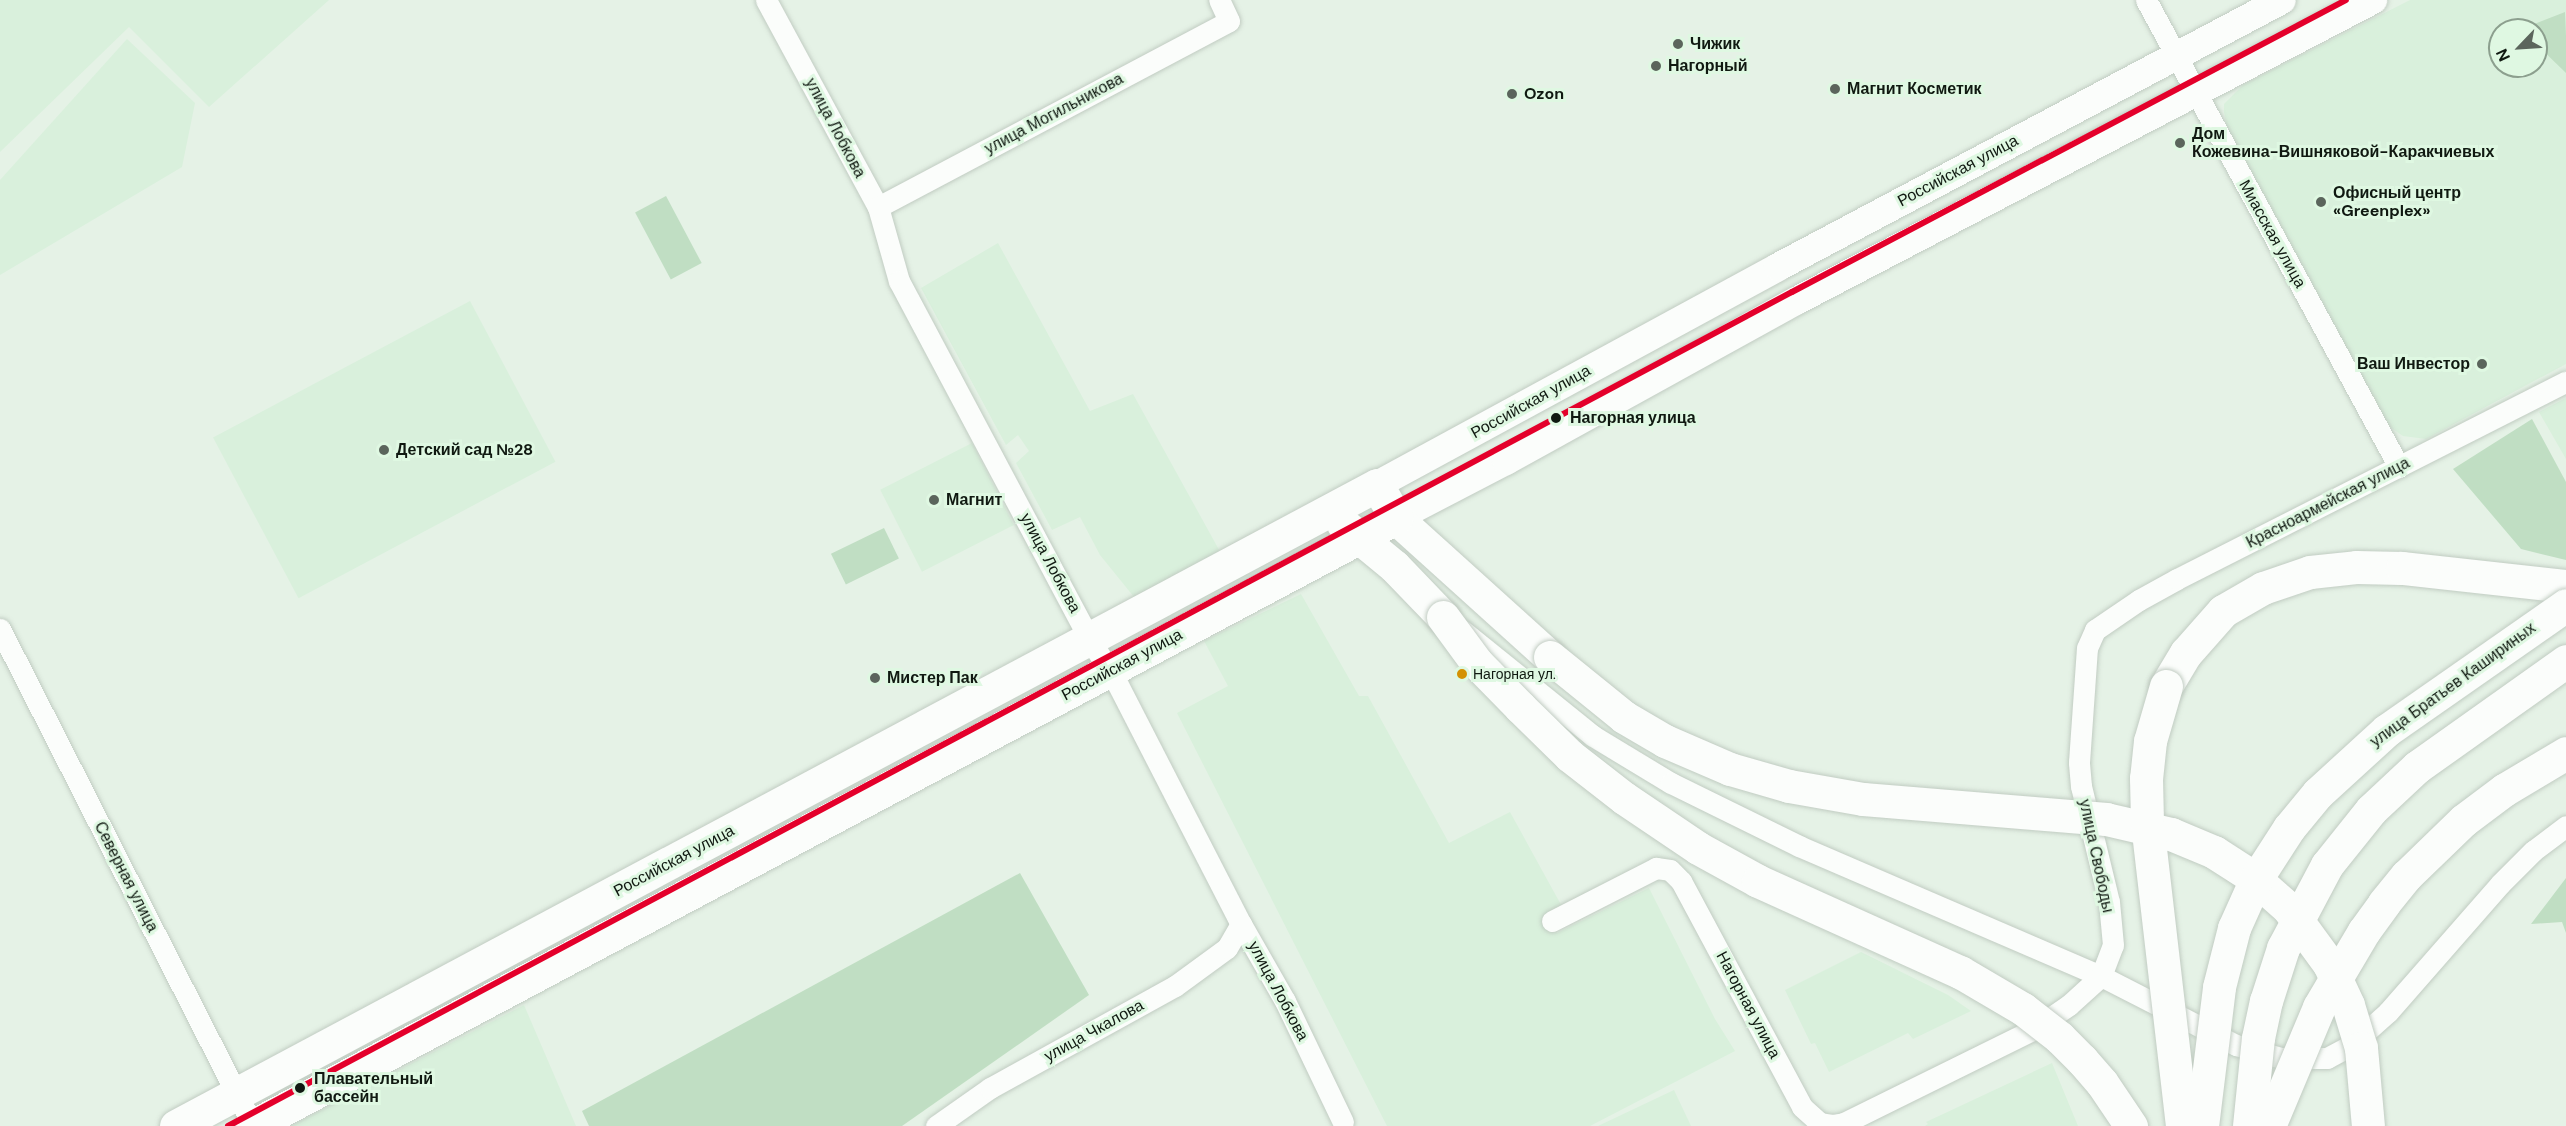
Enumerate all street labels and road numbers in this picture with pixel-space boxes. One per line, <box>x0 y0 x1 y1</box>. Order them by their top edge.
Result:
street label: улица Могильникова <box>981 69 1127 159</box>
street label: улица Лобкова <box>801 75 869 181</box>
street label: Российская улица <box>1894 131 2022 211</box>
street label: Миасская улица <box>2234 177 2310 291</box>
street label: Российская улица <box>1468 361 1594 443</box>
street label: Красноармейская улица <box>2243 453 2413 553</box>
street label: улица Лобкова <box>1016 510 1084 616</box>
street label: улица Братьев Кашириных <box>2367 619 2539 751</box>
street label: Российская улица <box>1058 625 1186 705</box>
street label: улица Свободы <box>2075 797 2117 915</box>
street label: Северная улица <box>90 819 162 935</box>
street label: Российская улица <box>610 821 738 901</box>
street label: улица Лобкова <box>1244 938 1312 1044</box>
street label: Нагорная улица <box>1712 948 1784 1062</box>
street label: улица Чкалова <box>1041 996 1147 1066</box>

